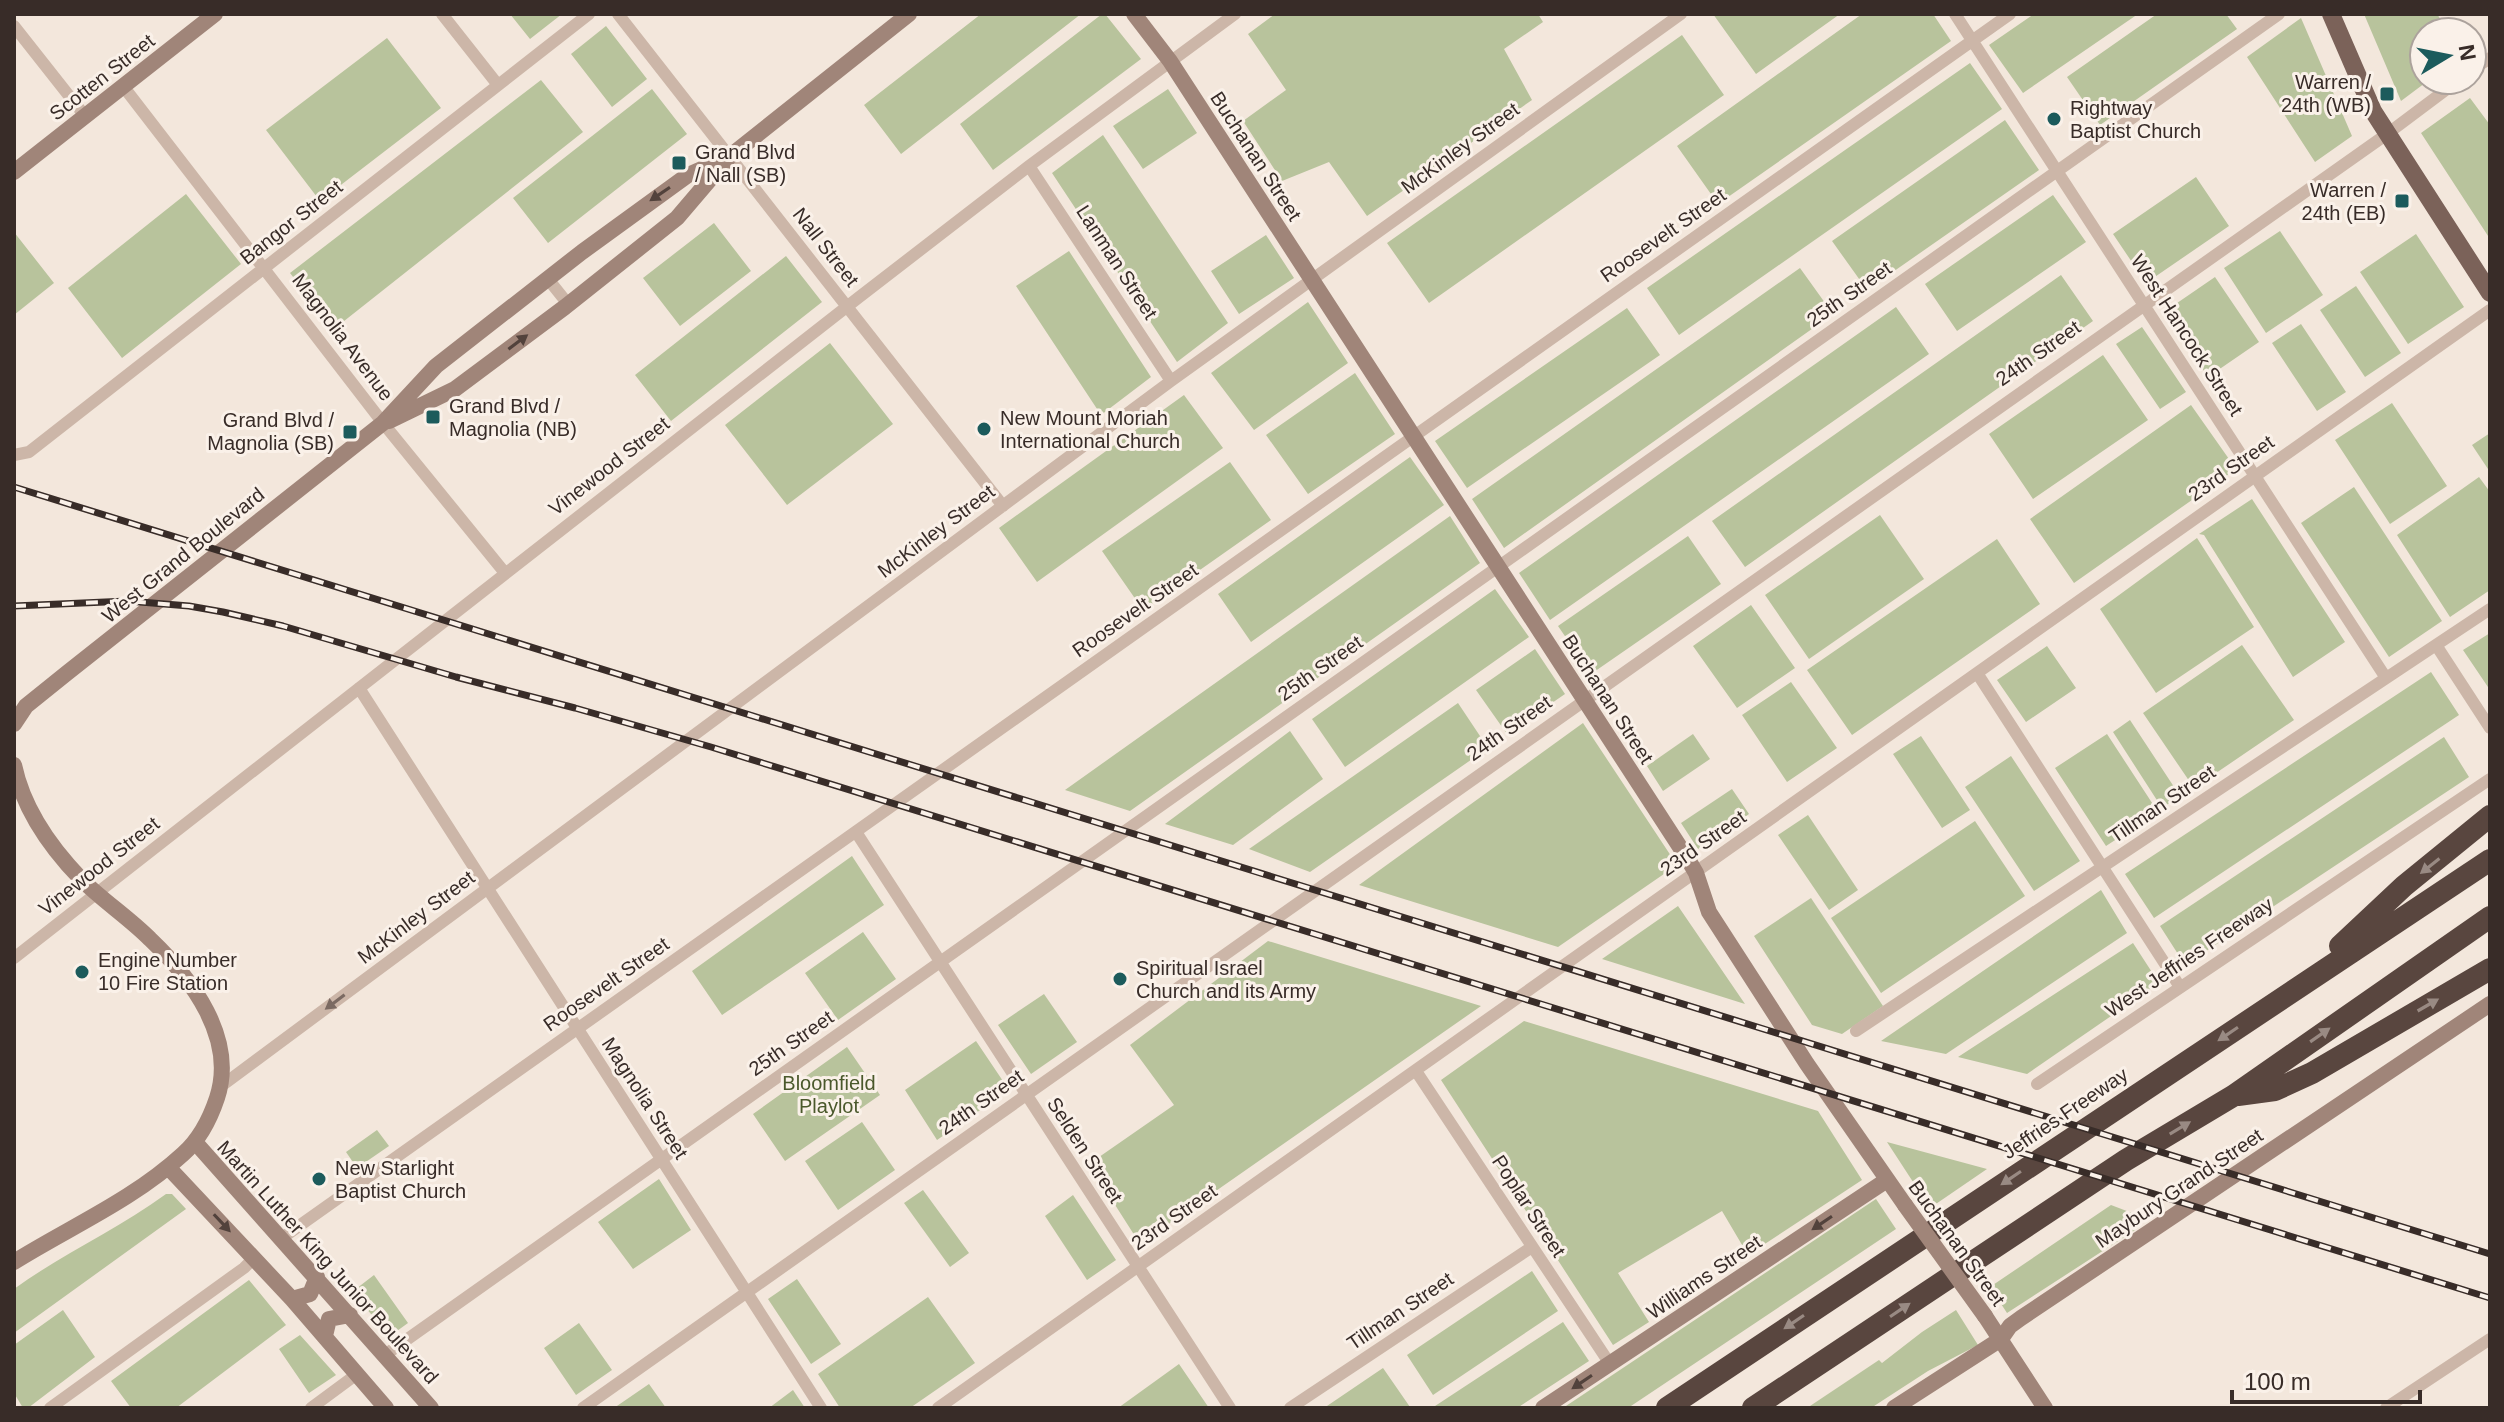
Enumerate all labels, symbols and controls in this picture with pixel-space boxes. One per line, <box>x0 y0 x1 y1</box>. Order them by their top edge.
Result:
north arrow <box>2408 16 2488 96</box>
street label: Scotten Street <box>45 29 159 125</box>
text: N <box>2454 43 2481 63</box>
place label: Warren / 24th (WB) <box>2281 71 2371 116</box>
marker: Warren / 24th (WB) <box>2378 85 2396 103</box>
street label: Buchanan Street <box>1206 88 1306 225</box>
place label: Rightway Baptist Church <box>2070 97 2201 142</box>
street label: McKinley Street <box>1397 98 1523 198</box>
marker: Rightway Baptist Church <box>2045 110 2063 128</box>
place label: Grand Blvd / Nall (SB) <box>695 141 795 186</box>
marker: Grand Blvd / Nall (SB) <box>670 154 688 172</box>
street label: Bangor Street <box>236 175 347 269</box>
place label: Warren / 24th (EB) <box>2302 179 2386 224</box>
street label: Roosevelt Street <box>1596 183 1730 286</box>
one-way arrow <box>650 186 671 201</box>
marker: Warren / 24th (EB) <box>2393 192 2411 210</box>
street label: Lanman Street <box>1072 201 1162 323</box>
street label: Nall Street <box>789 203 864 291</box>
street label: West Hancock Street <box>2127 250 2248 420</box>
street label: 25th Street <box>1803 257 1896 331</box>
street label: Magnolia Avenue <box>288 269 398 405</box>
street label: 24th Street <box>1992 316 2085 390</box>
one-way arrow <box>507 335 528 351</box>
place label: Grand Blvd / Magnolia (NB) <box>449 395 577 440</box>
place label: New Mount Moriah International Church <box>1000 407 1180 452</box>
marker: Grand Blvd / Magnolia (NB) <box>424 408 442 426</box>
place label: Grand Blvd / Magnolia (SB) <box>207 409 334 454</box>
street label: Vinewood Street <box>545 412 674 520</box>
marker: New Mount Moriah International Church <box>975 420 993 438</box>
marker: Grand Blvd / Magnolia (SB) <box>341 423 359 441</box>
street label: 23rd Street <box>2184 430 2278 505</box>
street label: McKinley Street <box>873 480 999 582</box>
street label: West Grand Boulevard <box>98 483 268 627</box>
street label: Roosevelt Street <box>1068 558 1202 661</box>
street label: 25th Street <box>1274 631 1367 705</box>
street label: Buchanan Street <box>1558 631 1658 768</box>
street label: 24th Street <box>1463 691 1556 765</box>
street label: Tillman Street <box>2105 760 2219 847</box>
street label: 23rd Street <box>1656 805 1750 880</box>
street label: Vinewood Street <box>35 812 164 920</box>
one-way arrow <box>2420 857 2440 874</box>
street label: McKinley Street <box>353 866 479 968</box>
street label: West Jeffries Freeway <box>2101 893 2277 1021</box>
street label: Roosevelt Street <box>539 932 673 1035</box>
place label: Engine Number 10 Fire Station <box>98 949 237 994</box>
place label: Spiritual Israel Church and its Army <box>1136 957 1316 1002</box>
marker: Engine Number 10 Fire Station <box>73 963 91 981</box>
marker: Spiritual Israel Church and its Army <box>1111 970 1129 988</box>
one-way arrow <box>324 994 345 1010</box>
one-way arrow <box>2417 998 2439 1012</box>
street label: 25th Street <box>745 1006 838 1080</box>
one-way arrow <box>2217 1026 2238 1041</box>
one-way arrow <box>2309 1028 2330 1043</box>
street label: Magnolia Street <box>598 1033 693 1163</box>
street label: Jeffries Freeway <box>1998 1063 2132 1163</box>
street label: 24th Street <box>935 1065 1028 1139</box>
park label: Bloomfield Playlot <box>782 1072 876 1117</box>
street label: Selden Street <box>1043 1093 1127 1207</box>
one-way arrow <box>2169 1121 2191 1135</box>
street label: Maybury Grand Street <box>2091 1124 2267 1252</box>
street label: Martin Luther King Junior Boulevard <box>213 1136 443 1388</box>
street label: Poplar Street <box>1488 1151 1570 1261</box>
place label: New Starlight Baptist Church <box>335 1157 466 1202</box>
marker: New Starlight Baptist Church <box>310 1170 328 1188</box>
one-way arrow <box>2000 1170 2022 1185</box>
street label: Buchanan Street <box>1904 1176 2010 1310</box>
street label: 23rd Street <box>1127 1179 1221 1254</box>
one-way arrow <box>212 1214 230 1233</box>
one-way arrow <box>1812 1215 1833 1230</box>
street label: Williams Street <box>1643 1230 1766 1323</box>
street label: Tillman Street <box>1343 1267 1457 1354</box>
one-way arrow <box>1890 1303 1911 1318</box>
one-way arrow <box>1784 1314 1805 1329</box>
scale bar <box>2232 1354 2420 1404</box>
text: 100 m <box>2244 1368 2311 1395</box>
one-way arrow <box>1572 1374 1593 1389</box>

